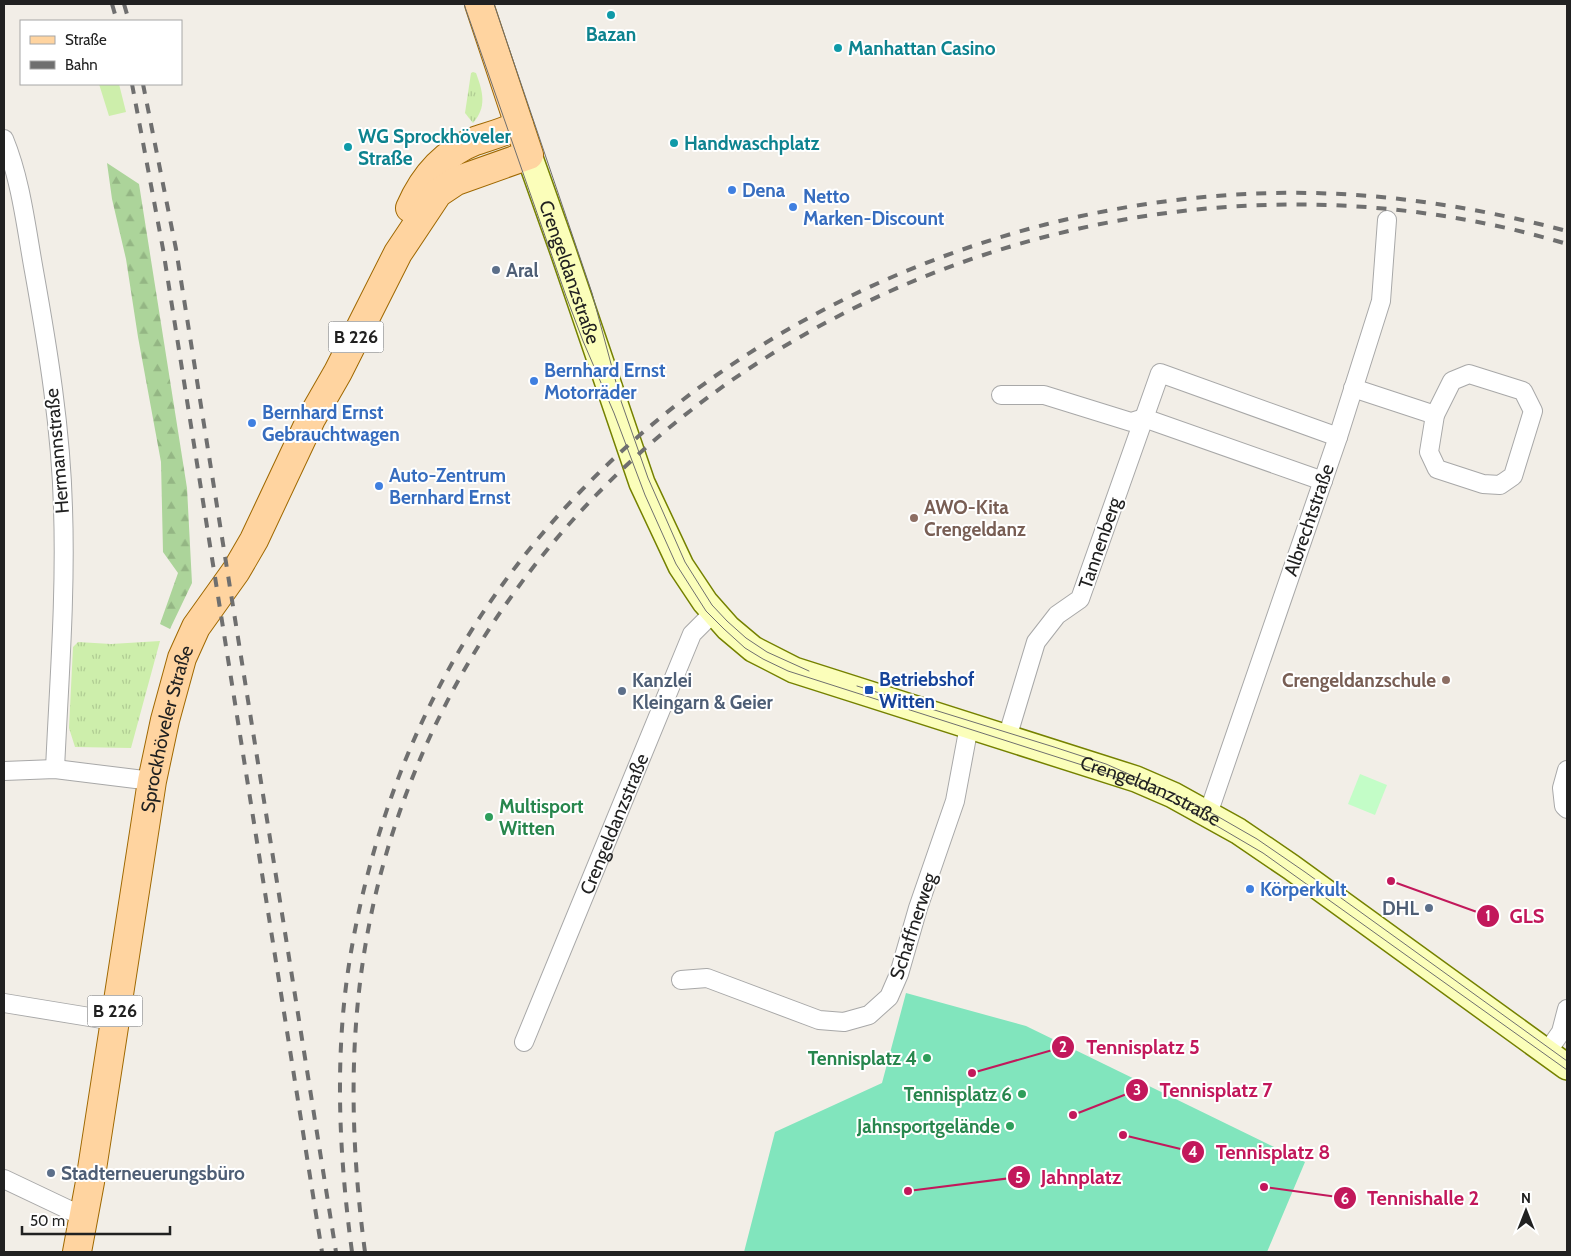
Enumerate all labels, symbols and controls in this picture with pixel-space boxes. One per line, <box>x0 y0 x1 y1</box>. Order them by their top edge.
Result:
marker: Bazan <box>605 9 617 21</box>
legend <box>20 20 182 85</box>
place label: Bazan <box>586 23 636 46</box>
text: Straße <box>65 31 107 49</box>
place label: Manhattan Casino <box>848 37 996 60</box>
marker: Manhattan Casino <box>832 42 844 54</box>
text: Bahn <box>65 56 98 74</box>
place label: WG Sprockhöveler Straße <box>358 125 511 170</box>
place label: Handwaschplatz <box>684 132 820 155</box>
marker: Handwaschplatz <box>668 137 680 149</box>
marker: WG Sprockhöveler Straße <box>342 141 354 153</box>
place label: Dena <box>742 179 786 202</box>
marker: Dena <box>726 184 738 196</box>
place label: Netto Marken-Discount <box>803 185 945 230</box>
street label: Crengeldanzstraße <box>534 197 605 347</box>
marker: Netto Marken-Discount <box>787 201 799 213</box>
place label: Aral <box>506 259 539 282</box>
marker: Aral <box>490 264 502 276</box>
road number: B 226 <box>328 322 384 352</box>
place label: Bernhard Ernst Motorräder <box>544 359 666 404</box>
marker: Bernhard Ernst Motorräder <box>528 375 540 387</box>
street label: Hermannstraße <box>40 387 74 515</box>
place label: Bernhard Ernst Gebrauchtwagen <box>262 401 400 446</box>
marker: Bernhard Ernst Gebrauchtwagen <box>246 417 258 429</box>
street label: Albrechtstraße <box>1279 461 1339 579</box>
place label: Auto-Zentrum Bernhard Ernst <box>389 464 511 509</box>
marker: Auto-Zentrum Bernhard Ernst <box>373 480 385 492</box>
street label: Tannenberg <box>1074 494 1127 592</box>
place label: AWO-Kita Crengeldanz <box>924 496 1026 541</box>
marker: AWO-Kita Crengeldanz <box>908 512 920 524</box>
street label: Sprockhöveler Straße <box>136 641 198 814</box>
place label: Betriebshof Witten <box>879 668 975 713</box>
place label: Kanzlei Kleingarn & Geier <box>632 669 774 714</box>
place label: Crengeldanzschule <box>1282 669 1436 692</box>
marker: Crengeldanzschule <box>1440 674 1452 686</box>
marker: Betriebshof Witten <box>863 684 875 696</box>
marker: Kanzlei Kleingarn & Geier <box>616 685 628 697</box>
street label: Crengeldanzstraße <box>575 750 653 898</box>
street label: Crengeldanzstraße <box>1078 751 1225 831</box>
place label: Multisport Witten <box>499 795 584 840</box>
marker: Multisport Witten <box>483 811 495 823</box>
street label: Schaffnerweg <box>885 869 941 982</box>
place label: Körperkult <box>1260 878 1347 901</box>
marker: Körperkult <box>1244 883 1256 895</box>
place label: DHL <box>1382 897 1419 920</box>
callout: GLS <box>1475 898 1555 933</box>
marker: DHL <box>1423 902 1435 914</box>
text: GLS <box>1510 904 1545 928</box>
text: 1 <box>1485 907 1491 925</box>
road number: B 226 <box>88 996 142 1026</box>
callout: Tennisplatz 5 <box>1051 1029 1209 1064</box>
text: Tennisplatz 5 <box>1086 1035 1200 1059</box>
text: 2 <box>1059 1038 1067 1056</box>
place label: Tennisplatz 4 <box>808 1047 917 1070</box>
marker: Tennisplatz 4 <box>921 1052 933 1064</box>
callout: Tennisplatz 7 <box>1124 1072 1282 1107</box>
text: Tennisplatz 7 <box>1160 1078 1273 1102</box>
text: 3 <box>1133 1081 1141 1099</box>
place label: Tennisplatz 6 <box>904 1083 1012 1106</box>
marker: Tennisplatz 6 <box>1016 1088 1028 1100</box>
place label: Jahnsportgelände <box>856 1115 1000 1138</box>
marker: Jahnsportgelände <box>1004 1120 1016 1132</box>
callout: Tennisplatz 8 <box>1180 1134 1340 1169</box>
text: Tennisplatz 8 <box>1216 1140 1330 1164</box>
text: 4 <box>1188 1143 1198 1161</box>
callout: Jahnplatz <box>1006 1160 1131 1195</box>
place label: Stadterneuerungsbüro <box>61 1162 245 1185</box>
text: Jahnplatz <box>1040 1165 1122 1189</box>
marker: Stadterneuerungsbüro <box>45 1167 57 1179</box>
text: 5 <box>1015 1169 1023 1187</box>
callout: Tennishalle 2 <box>1332 1181 1489 1216</box>
text: Tennishalle 2 <box>1367 1186 1479 1210</box>
north arrow <box>1501 1186 1551 1236</box>
text: N <box>1521 1189 1531 1207</box>
text: 6 <box>1341 1190 1349 1208</box>
scale bar <box>22 1204 170 1236</box>
text: 50 m <box>30 1212 65 1230</box>

